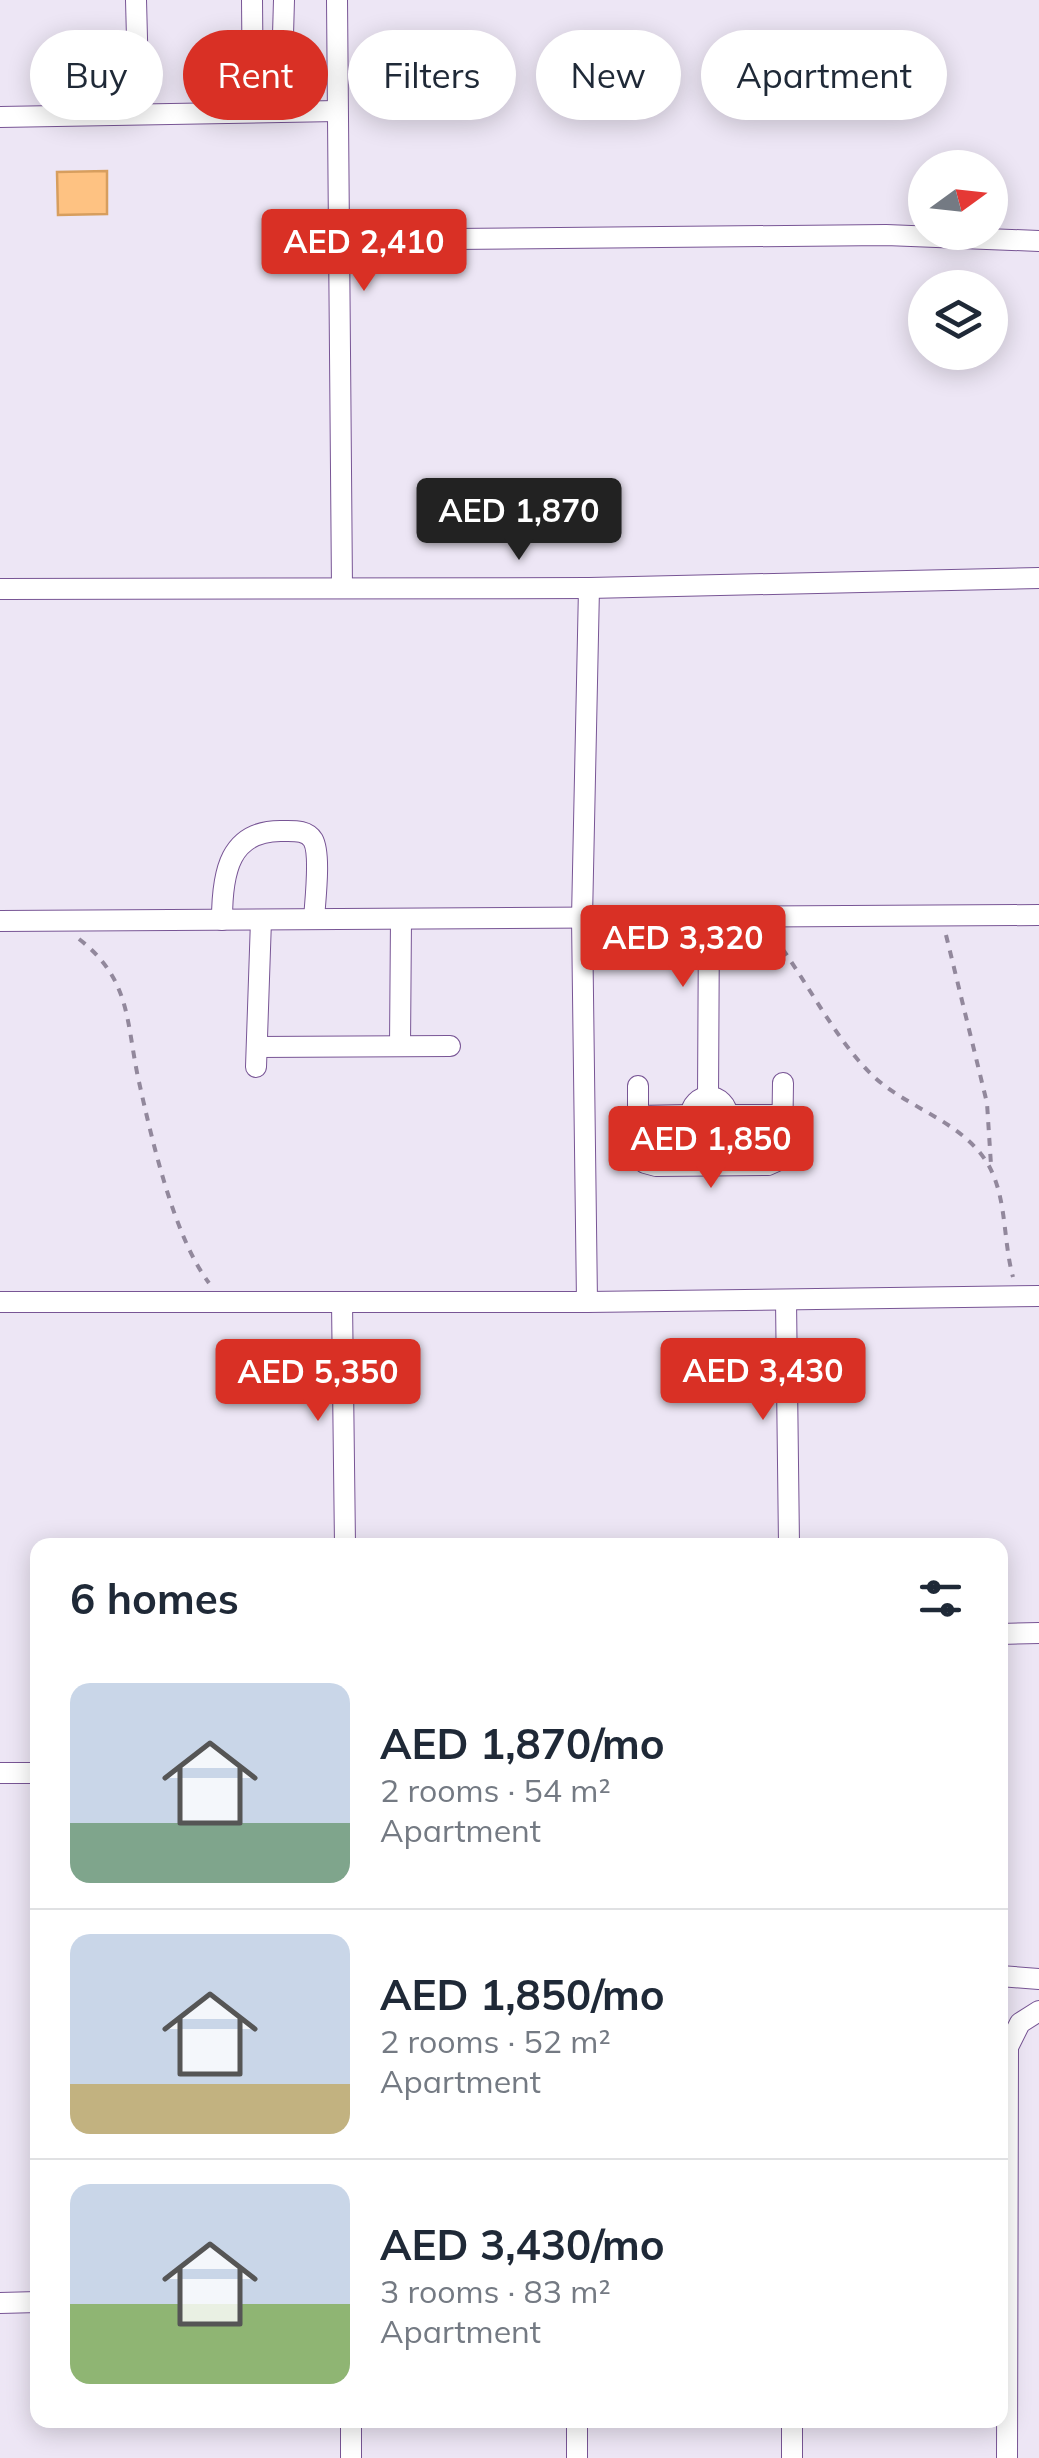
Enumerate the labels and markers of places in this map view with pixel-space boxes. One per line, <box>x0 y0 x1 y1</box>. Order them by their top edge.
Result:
pin: AED 2,410 <box>250 209 478 294</box>
pin: AED 1,870 <box>405 478 633 563</box>
pin: AED 3,320 <box>569 905 797 990</box>
pin: AED 1,850 <box>597 1106 825 1191</box>
pin: AED 3,430 <box>649 1338 877 1423</box>
pin: AED 5,350 <box>204 1339 432 1424</box>

